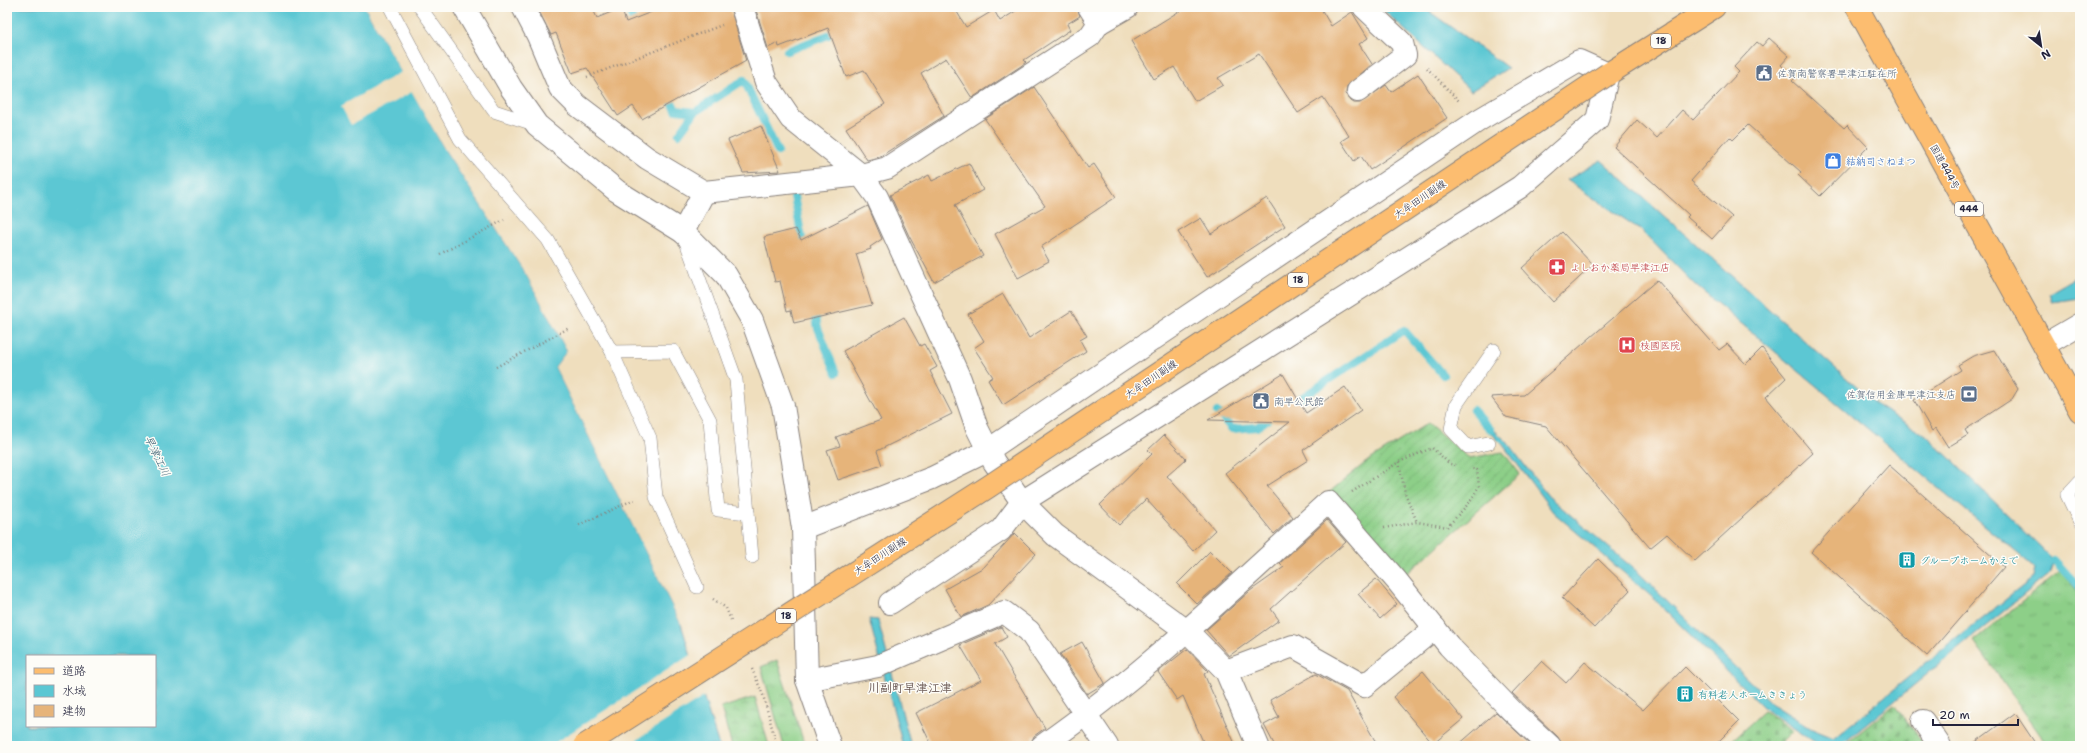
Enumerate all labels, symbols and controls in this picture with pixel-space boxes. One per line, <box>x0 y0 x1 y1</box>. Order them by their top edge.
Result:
north arrow <box>2021 26 2061 66</box>
road number: 18 <box>1651 34 1671 48</box>
text: N <box>2038 46 2053 63</box>
public building icon: 佐賀南警察署早津江駐在所 <box>1754 63 1774 83</box>
place label: 佐賀南警察署早津江駐在所 <box>1777 67 1897 80</box>
street label: 国道444号 <box>1927 142 1963 192</box>
shop icon: 結納司さねまつ <box>1823 151 1843 171</box>
place label: 結納司さねまつ <box>1846 155 1916 168</box>
street label: 大牟田川副線 <box>1391 177 1449 221</box>
road number: 444 <box>1955 202 1983 216</box>
pharmacy icon: よしおか薬局早津江店 <box>1547 257 1567 277</box>
place label: よしおか薬局早津江店 <box>1570 261 1670 274</box>
road number: 18 <box>1288 273 1308 287</box>
hospital icon: 枝國医院 <box>1617 335 1637 355</box>
place label: 枝國医院 <box>1640 339 1680 352</box>
street label: 大牟田川副線 <box>1122 357 1180 401</box>
bank icon: 佐賀信用金庫早津江支店 <box>1959 384 1979 404</box>
place label: 佐賀信用金庫早津江支店 <box>1846 388 1956 401</box>
public building icon: 南早公民館 <box>1251 391 1271 411</box>
place label: 南早公民館 <box>1274 395 1324 408</box>
water label: 早津江川 <box>141 433 173 479</box>
street label: 大牟田川副線 <box>851 534 909 578</box>
building icon: グループホームかえで <box>1897 550 1917 570</box>
place label: グループホームかえで <box>1920 554 2018 567</box>
road number: 18 <box>776 609 796 623</box>
legend <box>26 655 156 727</box>
text: 道路 <box>62 663 86 679</box>
district label: 川副町早津江津 <box>868 680 952 696</box>
text: 水域 <box>62 683 86 699</box>
building icon: 有料老人ホームききょう <box>1675 684 1695 704</box>
place label: 有料老人ホームききょう <box>1698 688 1808 701</box>
scale bar <box>1933 701 2018 727</box>
text: 建物 <box>62 703 86 719</box>
text: 20 m <box>1939 707 1970 723</box>

